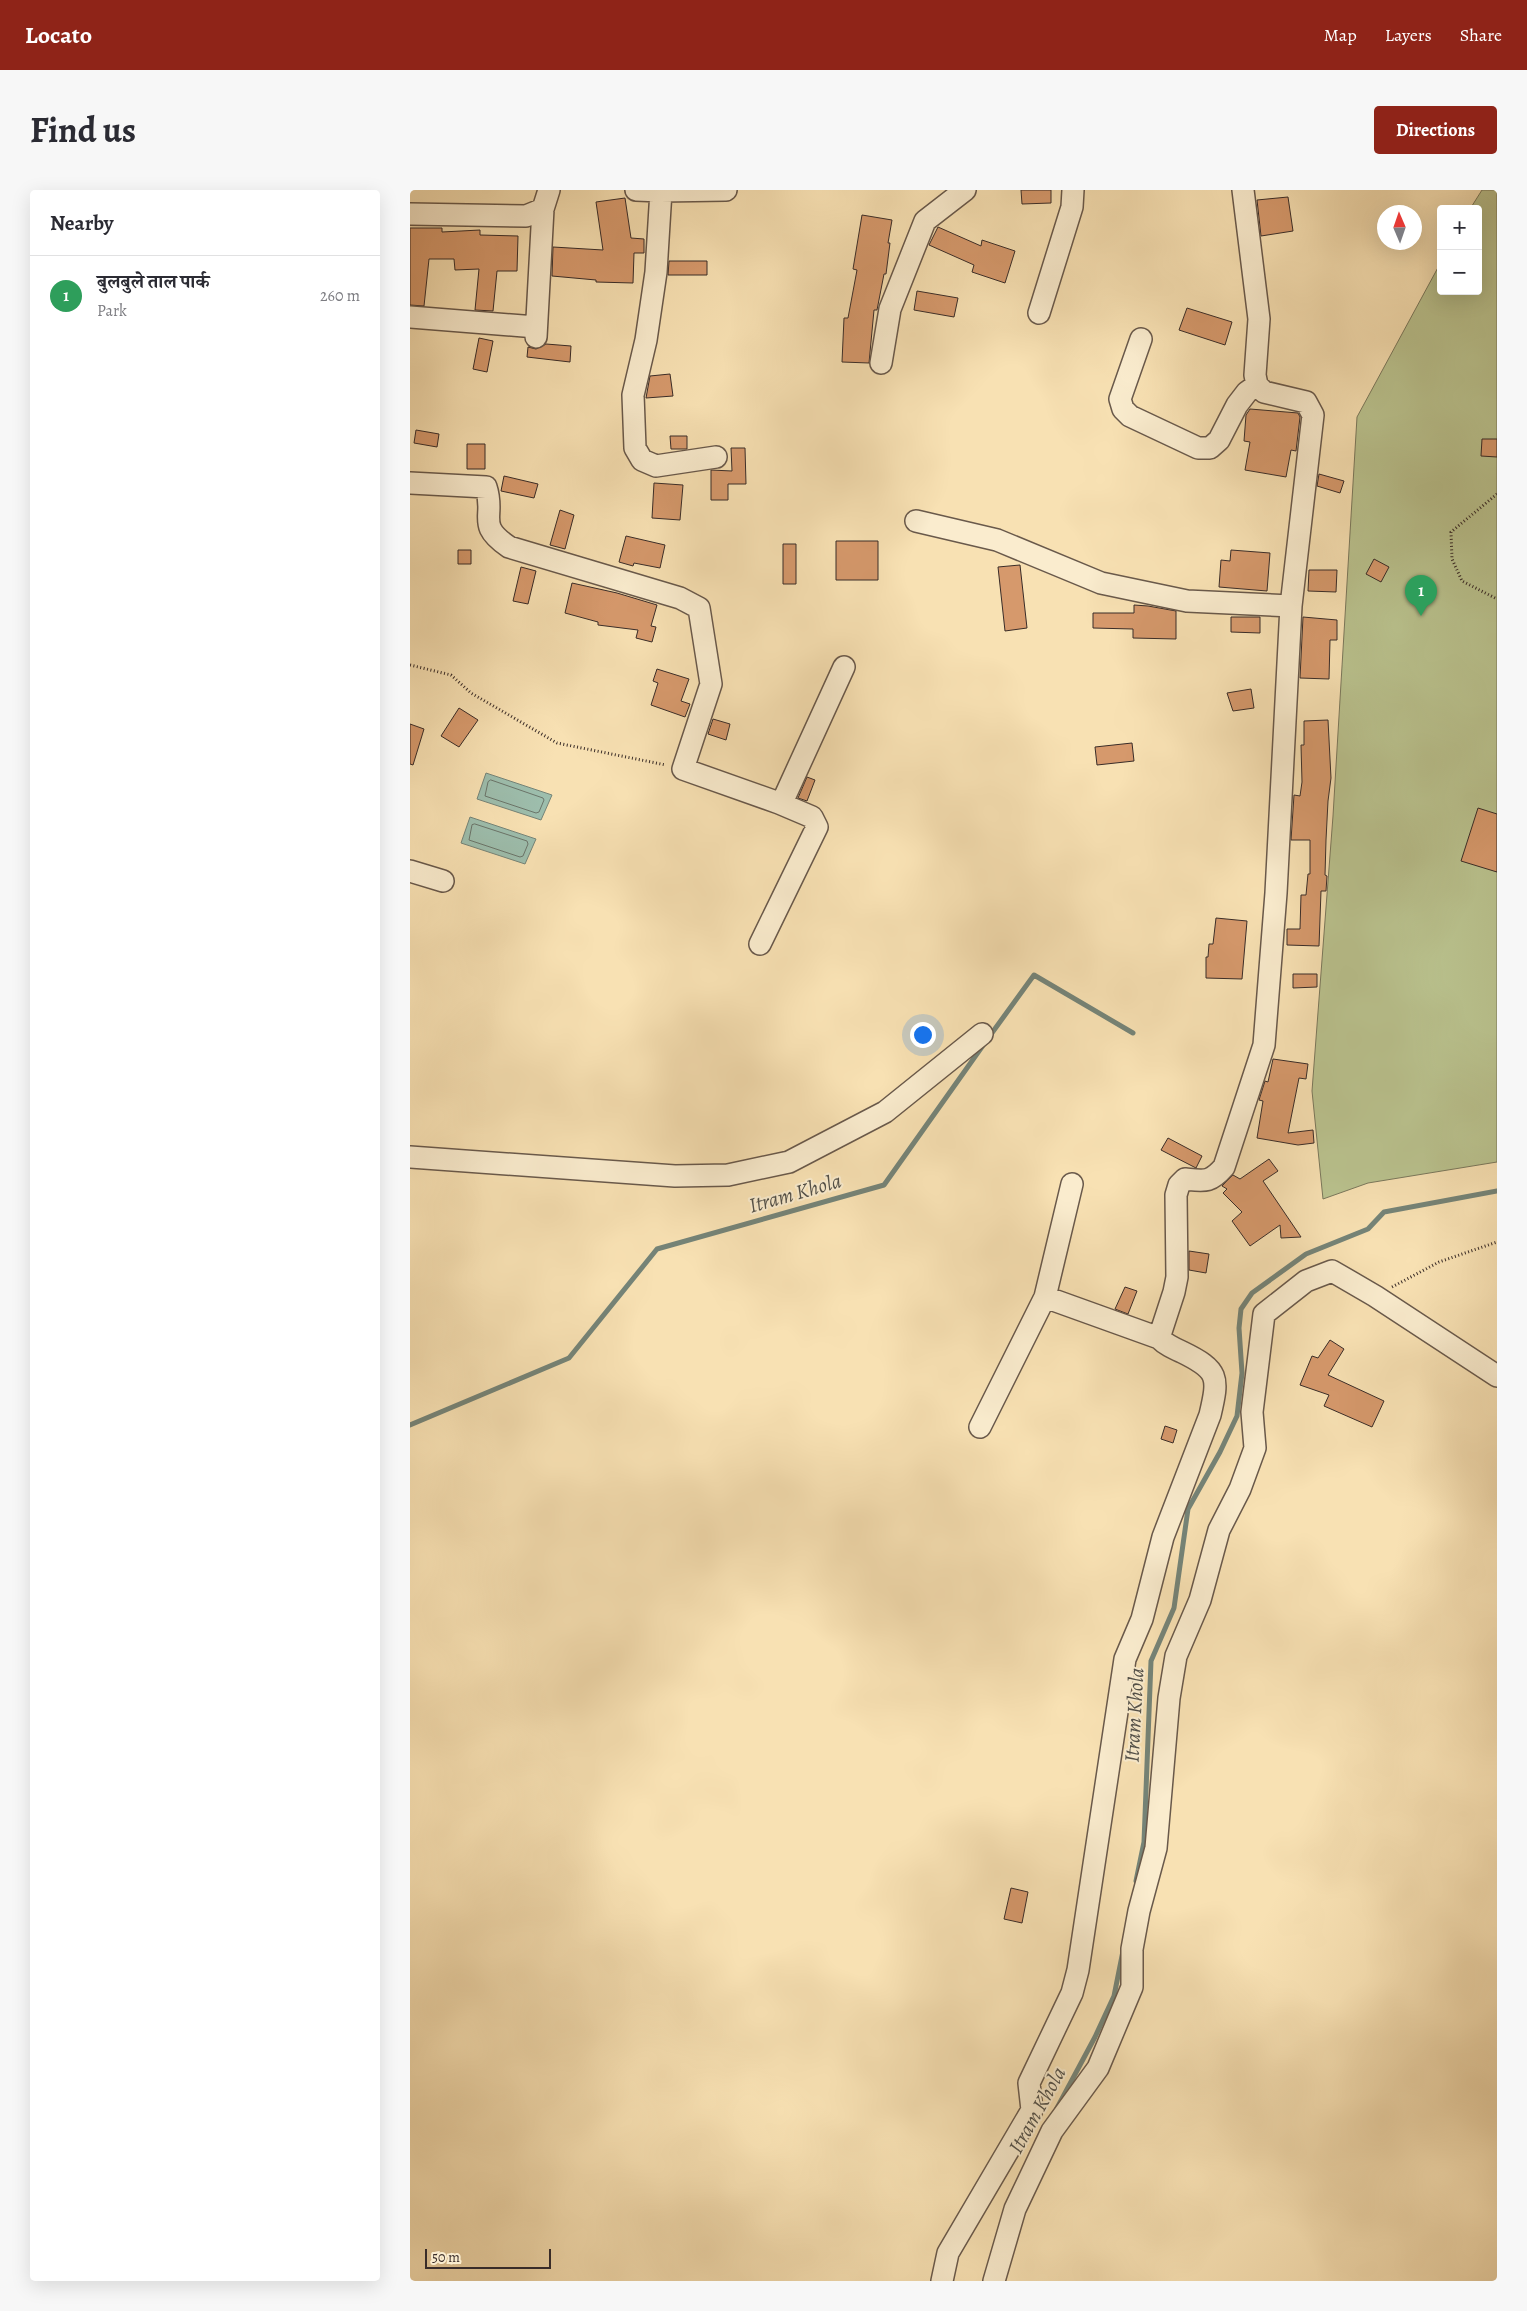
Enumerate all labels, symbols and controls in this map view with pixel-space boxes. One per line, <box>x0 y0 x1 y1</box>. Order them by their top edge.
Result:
text: Locato <box>25 19 92 51</box>
text: Map <box>1324 23 1357 47</box>
text: Layers <box>1385 23 1432 47</box>
text: Share <box>1460 23 1502 47</box>
text: Find us <box>30 106 136 154</box>
button: Directions <box>1374 106 1497 154</box>
north arrow <box>1377 205 1422 250</box>
map controls <box>1437 205 1482 295</box>
button: + <box>1437 205 1482 250</box>
text: Nearby <box>50 209 113 237</box>
button: − <box>1437 250 1482 295</box>
text: बुलबुले ताल पार्क <box>97 269 209 295</box>
text: 1 <box>63 285 69 307</box>
text: 260 m <box>320 285 360 307</box>
text: Park <box>97 300 127 322</box>
pin: 1 <box>1405 575 1437 616</box>
your location <box>910 1022 936 1048</box>
water label: Itram Khola <box>746 1166 845 1220</box>
water label: Itram Khola <box>1118 1667 1150 1763</box>
water label: Itram Khola <box>1002 2061 1072 2158</box>
scale bar <box>425 2246 551 2269</box>
text: 50 m <box>432 2248 460 2267</box>

